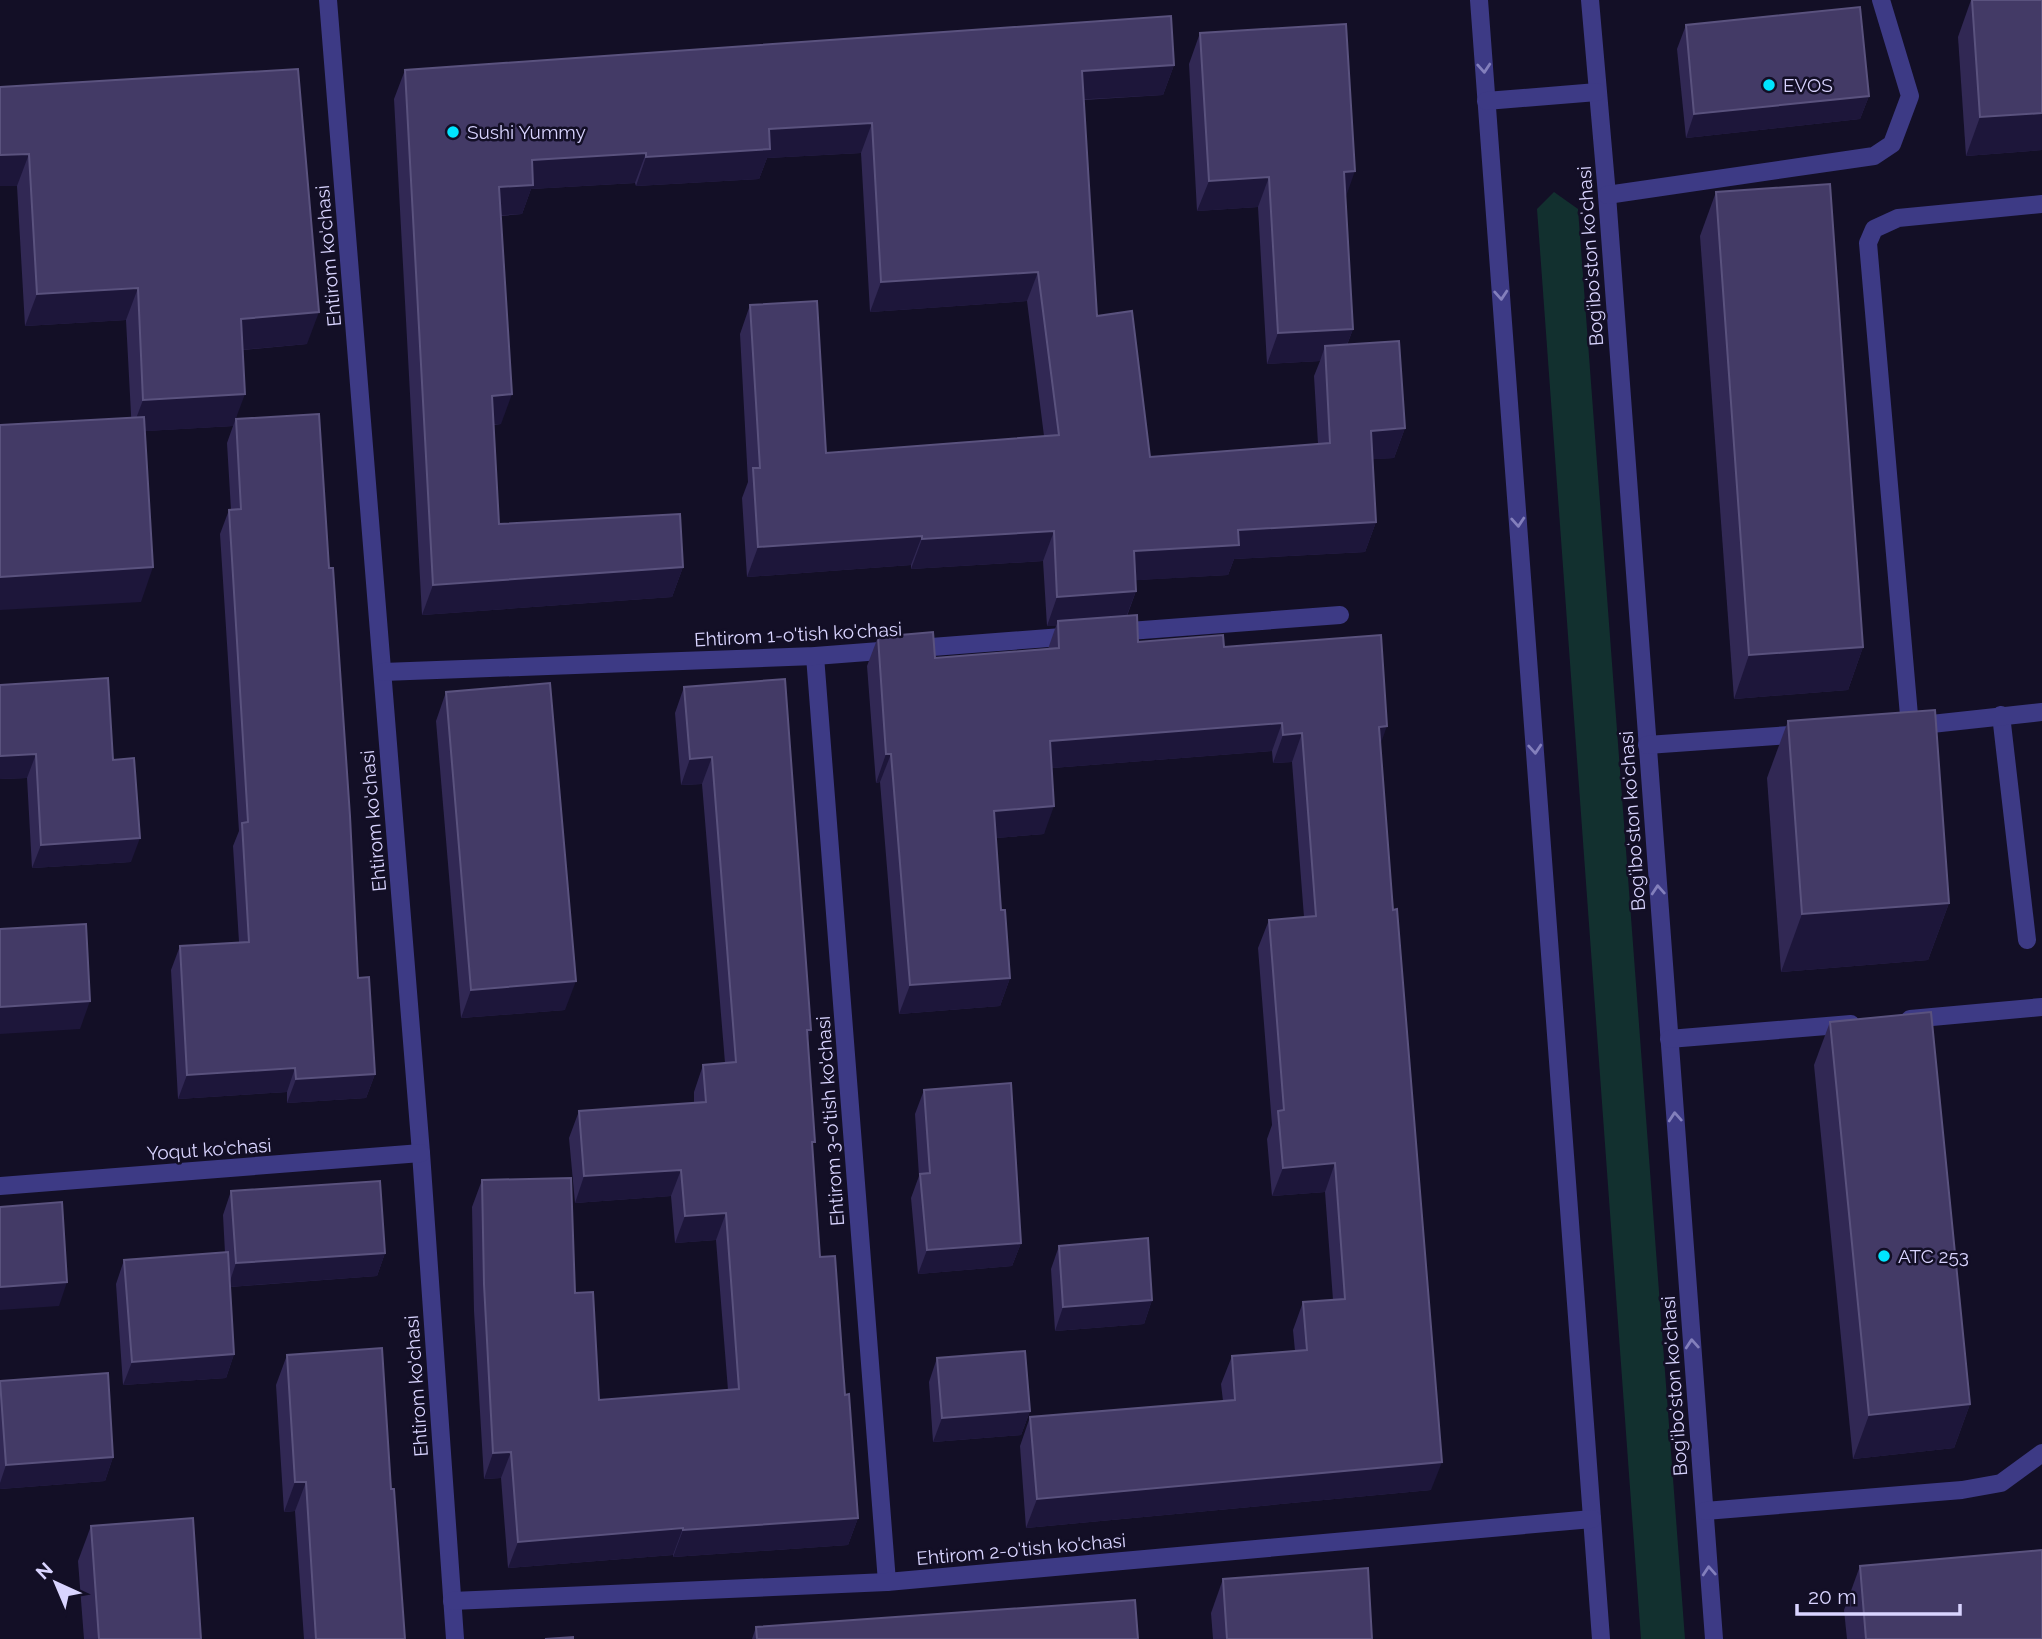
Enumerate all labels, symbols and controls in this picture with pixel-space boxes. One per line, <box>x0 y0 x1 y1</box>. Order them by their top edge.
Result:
one-way arrow <box>1476 63 1491 74</box>
place label: EVOS <box>1783 74 1833 96</box>
marker: EVOS <box>1761 77 1777 93</box>
place label: Sushi Yummy <box>467 121 586 143</box>
marker: Sushi Yummy <box>445 124 461 140</box>
street label: Bogʻiboʻston koʻchasi <box>1573 165 1607 347</box>
street label: Ehtirom ko'chasi <box>311 184 345 328</box>
one-way arrow <box>1493 290 1508 301</box>
one-way arrow <box>1510 517 1525 528</box>
street label: Ehtirom 1-o'tish ko'chasi <box>693 618 903 650</box>
street label: Bogʻiboʻston koʻchasi <box>1615 730 1649 912</box>
one-way arrow <box>1527 743 1542 754</box>
street label: Ehtirom ko'chasi <box>356 749 390 893</box>
one-way arrow <box>1651 885 1666 896</box>
street label: Ehtirom 3-o'tish ko'chasi <box>812 1015 848 1227</box>
one-way arrow <box>1668 1111 1683 1122</box>
street label: Yoqut ko'chasi <box>146 1134 272 1164</box>
place label: АТС 253 <box>1898 1245 1969 1267</box>
marker: АТС 253 <box>1876 1248 1892 1264</box>
street label: Bogʻiboʻston koʻchasi <box>1657 1295 1691 1477</box>
street label: Ehtirom ko'chasi <box>400 1314 432 1458</box>
one-way arrow <box>1685 1338 1700 1349</box>
street label: Ehtirom 2-o'tish ko'chasi <box>915 1529 1127 1569</box>
north arrow <box>21 1548 91 1618</box>
text: N <box>31 1558 57 1584</box>
one-way arrow <box>1702 1565 1717 1576</box>
scale bar <box>1797 1572 1960 1616</box>
text: 20 m <box>1808 1584 1856 1609</box>

